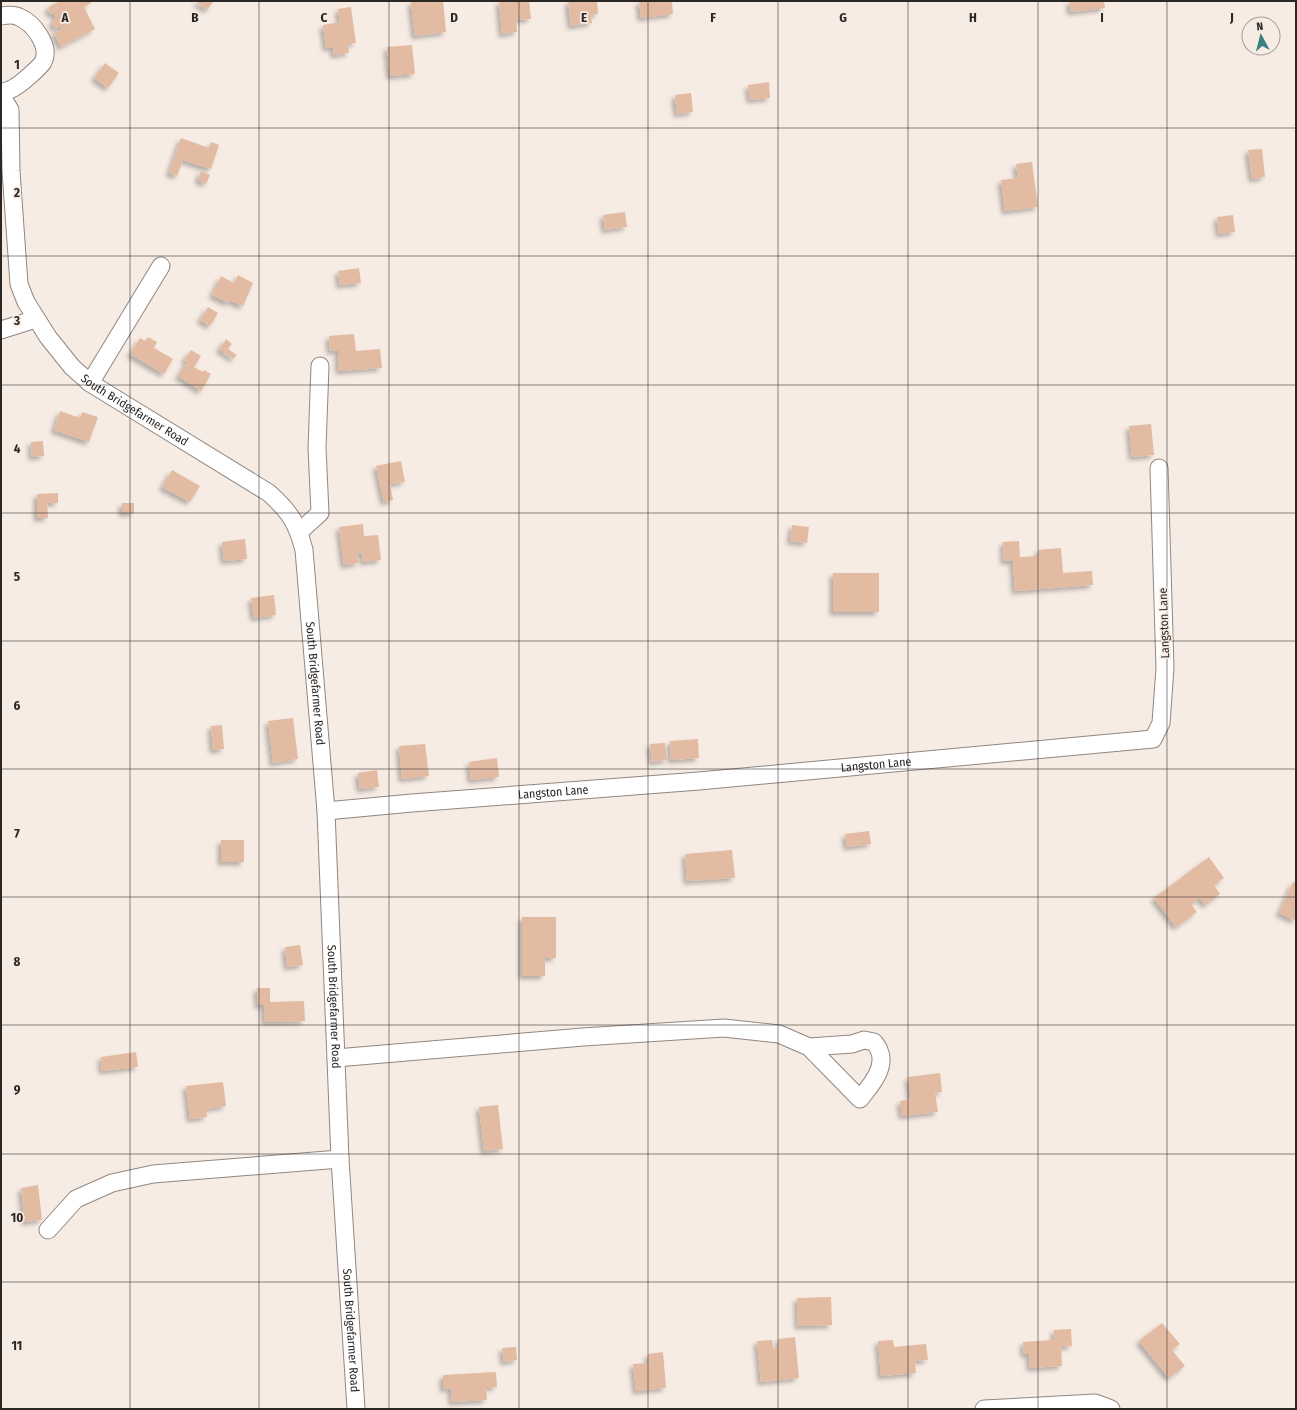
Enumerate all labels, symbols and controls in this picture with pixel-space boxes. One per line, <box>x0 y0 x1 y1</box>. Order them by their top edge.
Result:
text: A <box>60 10 69 25</box>
text: B <box>191 10 199 25</box>
text: C <box>321 10 328 25</box>
text: D <box>450 10 458 25</box>
text: E <box>581 10 587 25</box>
text: F <box>710 10 716 25</box>
text: G <box>839 10 847 25</box>
text: H <box>969 10 977 25</box>
text: I <box>1100 10 1104 25</box>
text: J <box>1229 10 1234 25</box>
north arrow <box>1241 16 1281 56</box>
text: N <box>1256 20 1264 33</box>
text: 1 <box>14 57 20 72</box>
text: 2 <box>13 185 20 200</box>
text: 3 <box>13 313 20 328</box>
street label: South Bridgefarmer Road <box>78 371 191 449</box>
text: 4 <box>14 441 21 456</box>
text: 5 <box>14 569 20 584</box>
street label: Langston Lane <box>1156 587 1172 659</box>
street label: South Bridgefarmer Road <box>303 621 327 746</box>
text: 6 <box>14 698 21 713</box>
street label: Langston Lane <box>840 754 912 775</box>
street label: Langston Lane <box>517 782 589 802</box>
text: 7 <box>14 826 20 841</box>
street label: South Bridgefarmer Road <box>324 944 343 1069</box>
text: 8 <box>14 954 21 969</box>
text: 9 <box>14 1082 21 1097</box>
text: 10 <box>11 1210 23 1225</box>
street label: South Bridgefarmer Road <box>340 1268 362 1392</box>
text: 11 <box>12 1338 22 1353</box>

